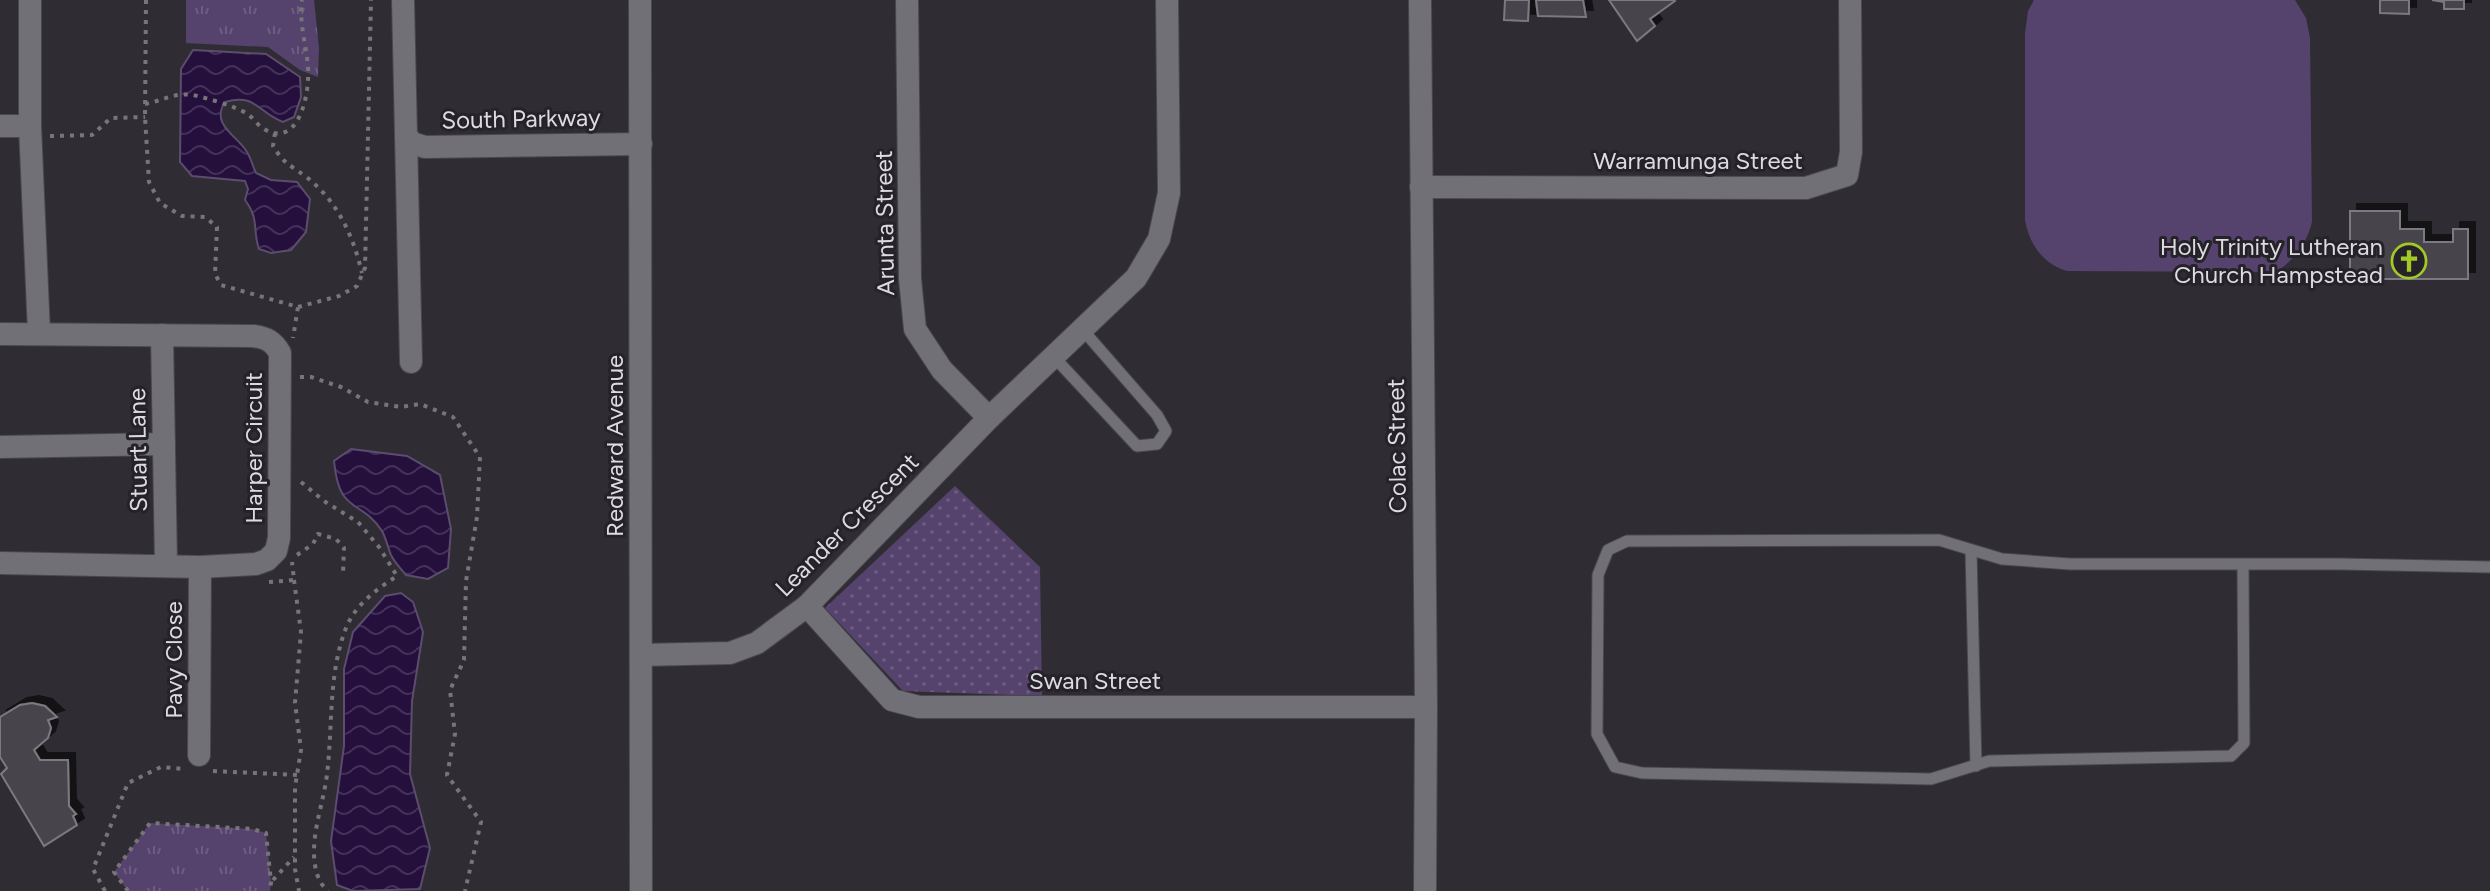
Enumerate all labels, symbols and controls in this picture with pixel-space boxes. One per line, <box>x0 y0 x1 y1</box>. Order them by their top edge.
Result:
street label: South Parkway <box>441 103 601 134</box>
street label: Warramunga Street <box>1593 146 1803 175</box>
street label: Arunta Street <box>869 150 900 296</box>
place label: Holy Trinity Lutheran Church Hampstead <box>2160 232 2383 289</box>
church icon: Holy Trinity Lutheran Church Hampstead <box>2390 242 2428 280</box>
street label: Redward Avenue <box>600 355 629 537</box>
street label: Harper Circuit <box>239 372 268 524</box>
street label: Colac Street <box>1381 378 1412 514</box>
street label: Stuart Lane <box>122 388 153 512</box>
street label: Leander Crescent <box>769 447 924 602</box>
street label: Pavy Close <box>159 601 188 719</box>
street label: Swan Street <box>1029 666 1161 695</box>

